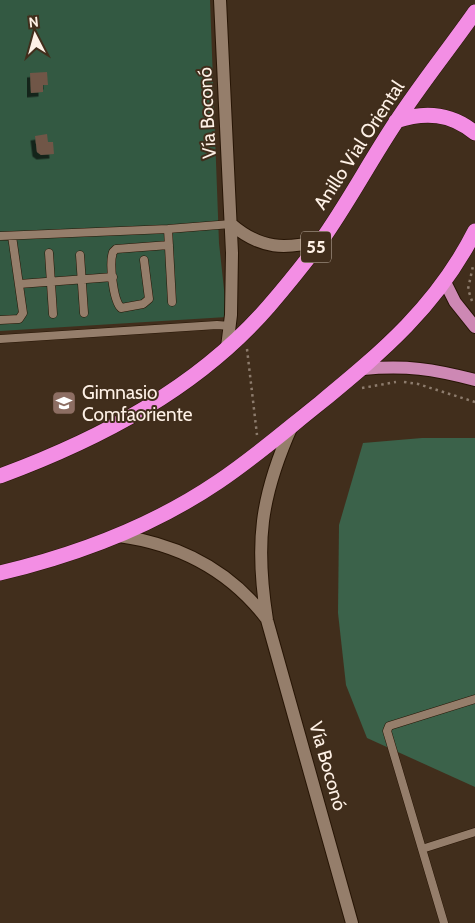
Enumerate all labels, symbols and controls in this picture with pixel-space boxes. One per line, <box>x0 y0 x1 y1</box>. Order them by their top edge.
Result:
north arrow <box>10 10 60 60</box>
text: N <box>28 13 40 32</box>
street label: Vía Boconó <box>193 67 221 159</box>
street label: Anillo Vial Oriental <box>309 76 410 214</box>
road number: 55 <box>301 232 331 262</box>
place label: Gimnasio Comfaoriente <box>82 381 193 426</box>
school or university icon: Gimnasio Comfaoriente <box>51 390 77 416</box>
street label: Vía Boconó <box>304 719 352 813</box>

